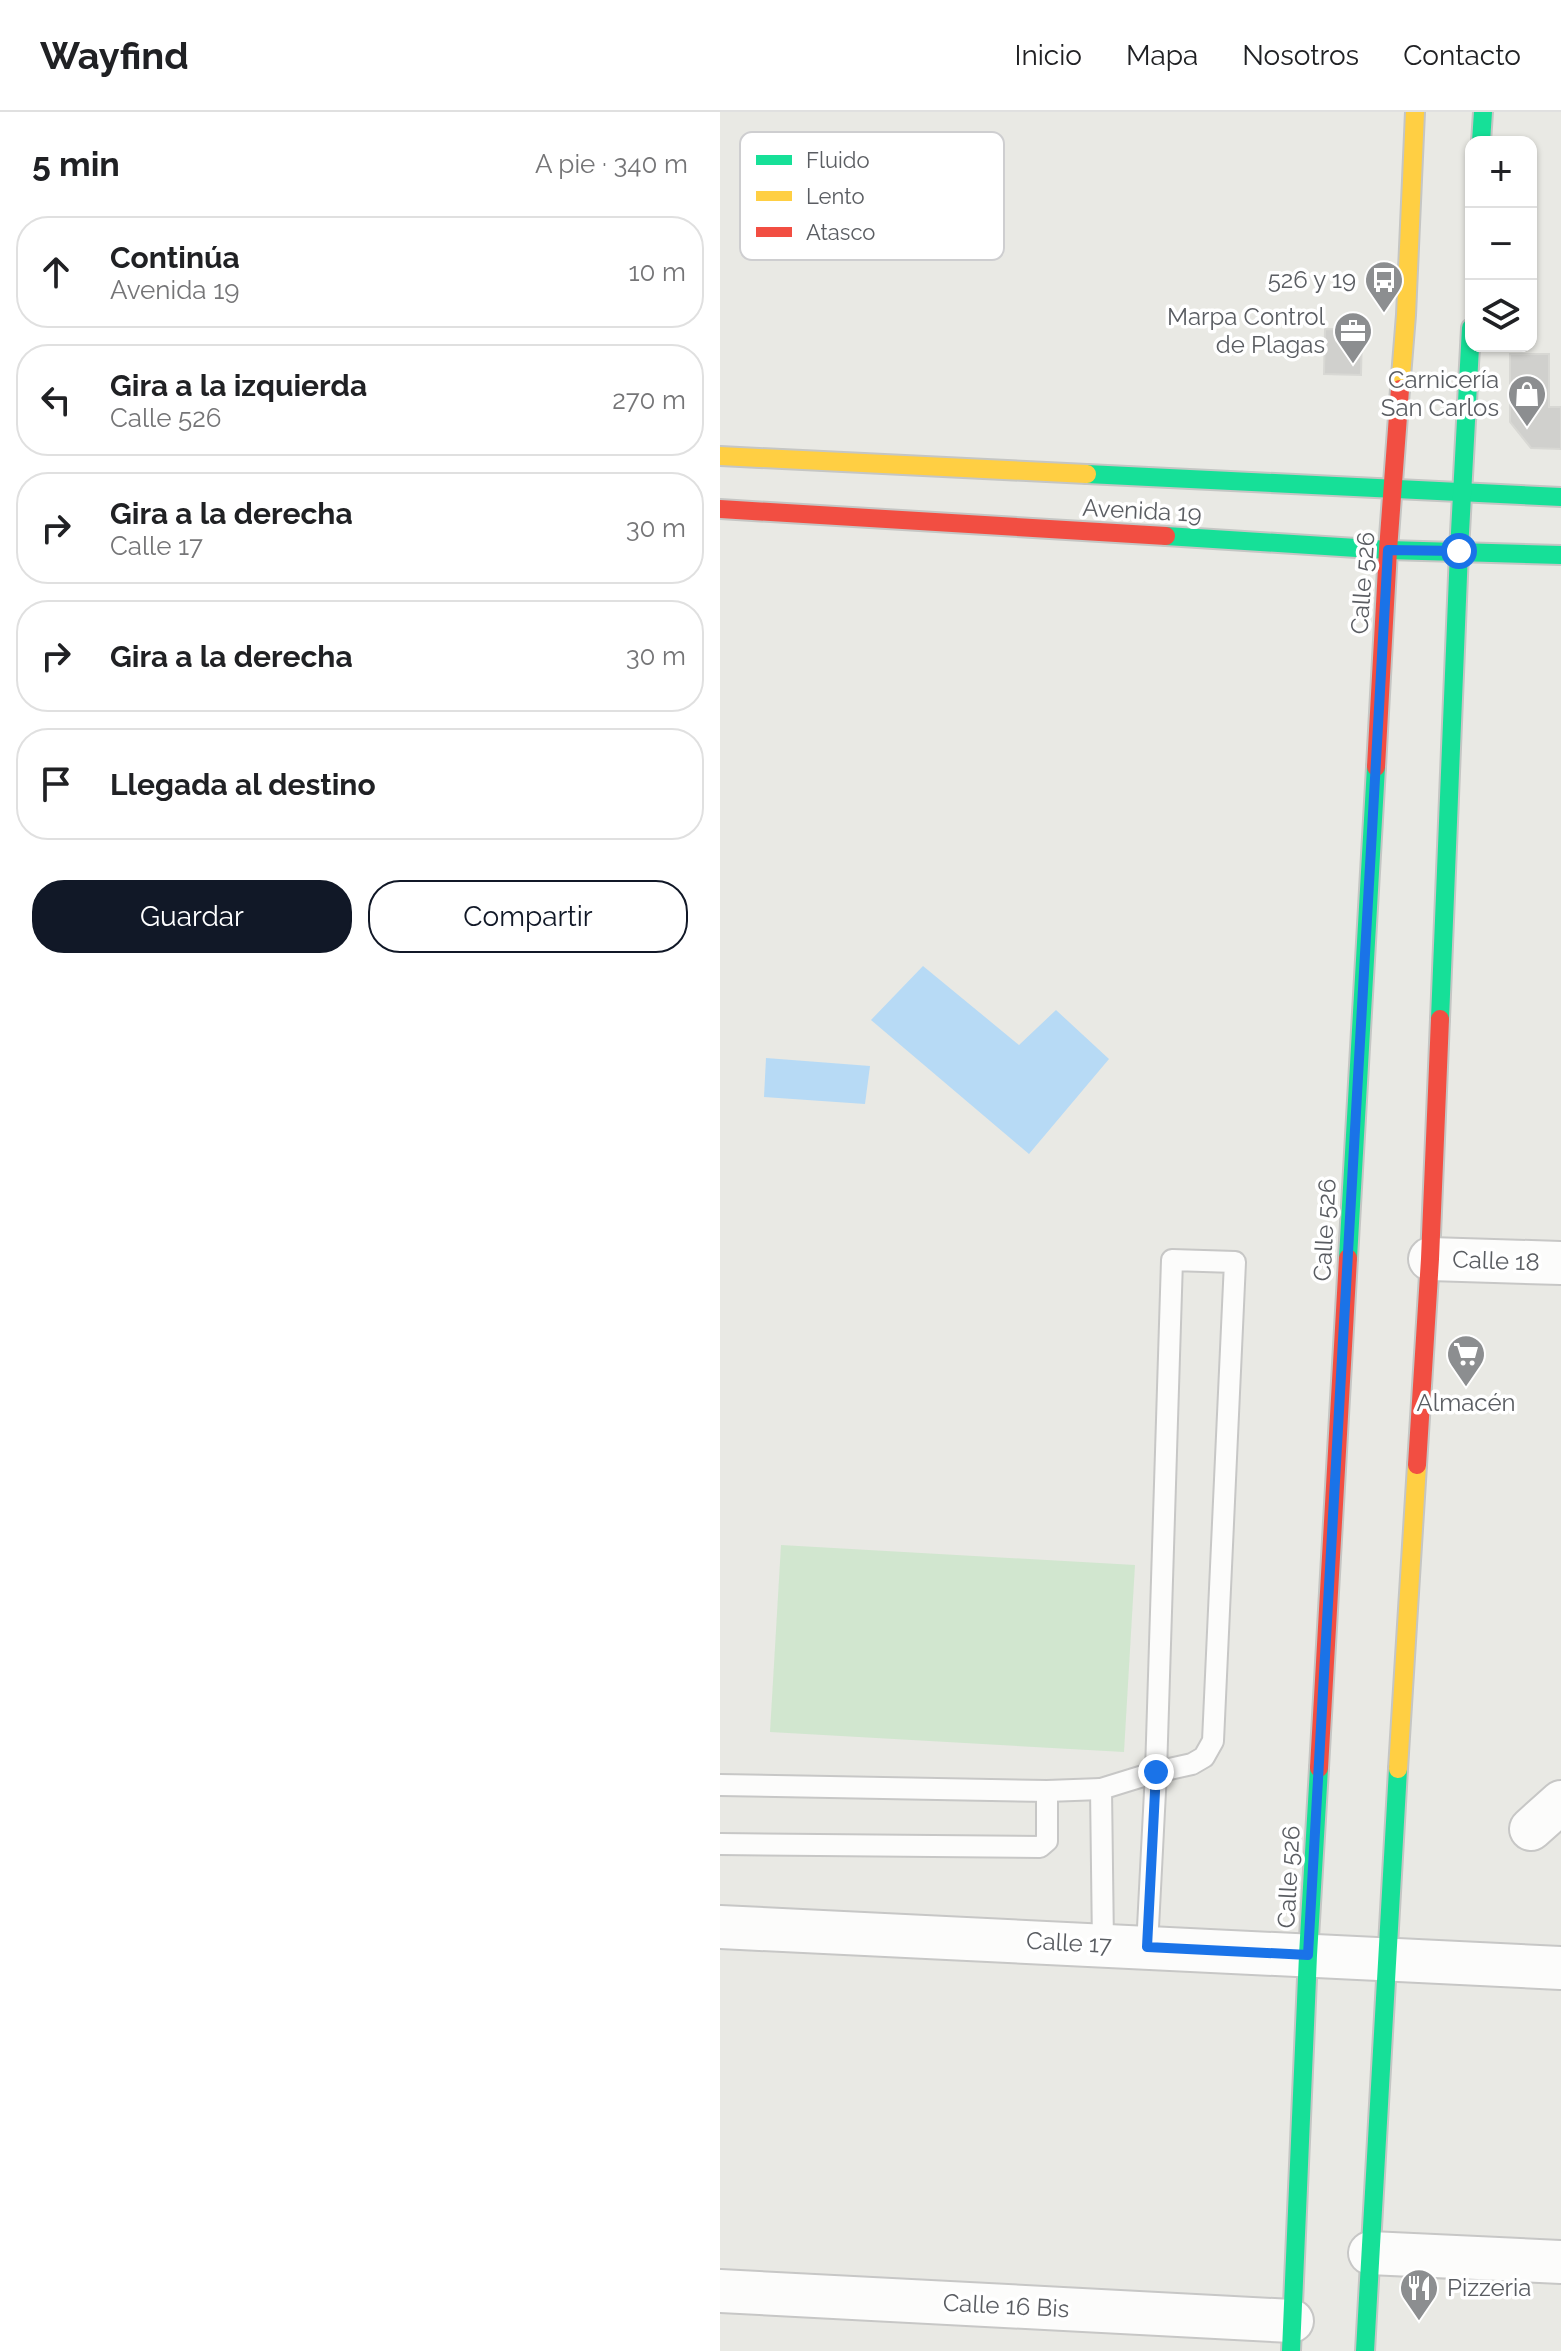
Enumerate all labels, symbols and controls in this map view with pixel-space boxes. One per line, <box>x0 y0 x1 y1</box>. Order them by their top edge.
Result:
text: Wayfind <box>40 33 189 78</box>
text: Inicio <box>1014 39 1082 72</box>
text: Mapa <box>1126 39 1198 72</box>
text: Nosotros <box>1242 39 1359 72</box>
text: Contacto <box>1403 39 1521 72</box>
legend <box>740 132 1004 260</box>
map controls <box>1465 136 1537 352</box>
button: + <box>1465 136 1537 208</box>
text: 5 min <box>32 144 120 184</box>
text: Fluido <box>806 147 870 173</box>
text: A pie · 340 m <box>535 149 688 179</box>
text: Lento <box>806 183 864 209</box>
button: − <box>1465 208 1537 280</box>
text: Atasco <box>806 219 875 245</box>
text: Continúa <box>110 240 240 275</box>
icon: ahead <box>34 250 78 294</box>
text: 10 m <box>628 257 686 287</box>
bus stop icon: 526 y 19 <box>1363 259 1405 314</box>
place label: 526 y 19 <box>1268 265 1356 294</box>
text: Avenida 19 <box>110 275 240 305</box>
button: layers <box>1465 280 1537 352</box>
place label: Marpa Control de Plagas <box>1167 302 1325 359</box>
office icon: Marpa Control de Plagas <box>1332 310 1374 365</box>
place label: Carnicería San Carlos <box>1381 365 1499 422</box>
text: Gira a la izquierda <box>110 368 367 403</box>
shop icon: Carnicería San Carlos <box>1506 373 1548 428</box>
icon: left <box>34 378 78 422</box>
text: 270 m <box>612 385 686 415</box>
text: Calle 526 <box>110 403 221 433</box>
street label: Avenida 19 <box>1082 493 1202 528</box>
text: Gira a la derecha <box>110 496 353 531</box>
icon: right <box>34 506 78 550</box>
text: 30 m <box>626 513 686 543</box>
text: Calle 17 <box>110 531 203 561</box>
street label: Calle 526 <box>1344 531 1381 635</box>
route start <box>1441 533 1477 569</box>
icon: right <box>34 634 78 678</box>
text: Gira a la derecha <box>110 639 353 674</box>
text: 30 m <box>626 641 686 671</box>
icon: arrive <box>34 762 78 806</box>
text: Llegada al destino <box>110 767 376 802</box>
button: Guardar <box>32 880 352 953</box>
button: Compartir <box>368 880 688 953</box>
street label: Calle 526 <box>1307 1178 1342 1282</box>
street label: Calle 18 <box>1452 1244 1540 1277</box>
supermarket icon: Almacén <box>1445 1333 1487 1388</box>
place label: Almacén <box>1416 1388 1516 1417</box>
route end <box>1138 1754 1174 1790</box>
street label: Calle 526 <box>1271 1825 1306 1929</box>
street label: Calle 17 <box>1025 1926 1113 1959</box>
restaurant icon: Pizzeria <box>1398 2267 1440 2322</box>
place label: Pizzeria <box>1447 2273 1531 2302</box>
street label: Calle 16 Bis <box>942 2288 1070 2323</box>

